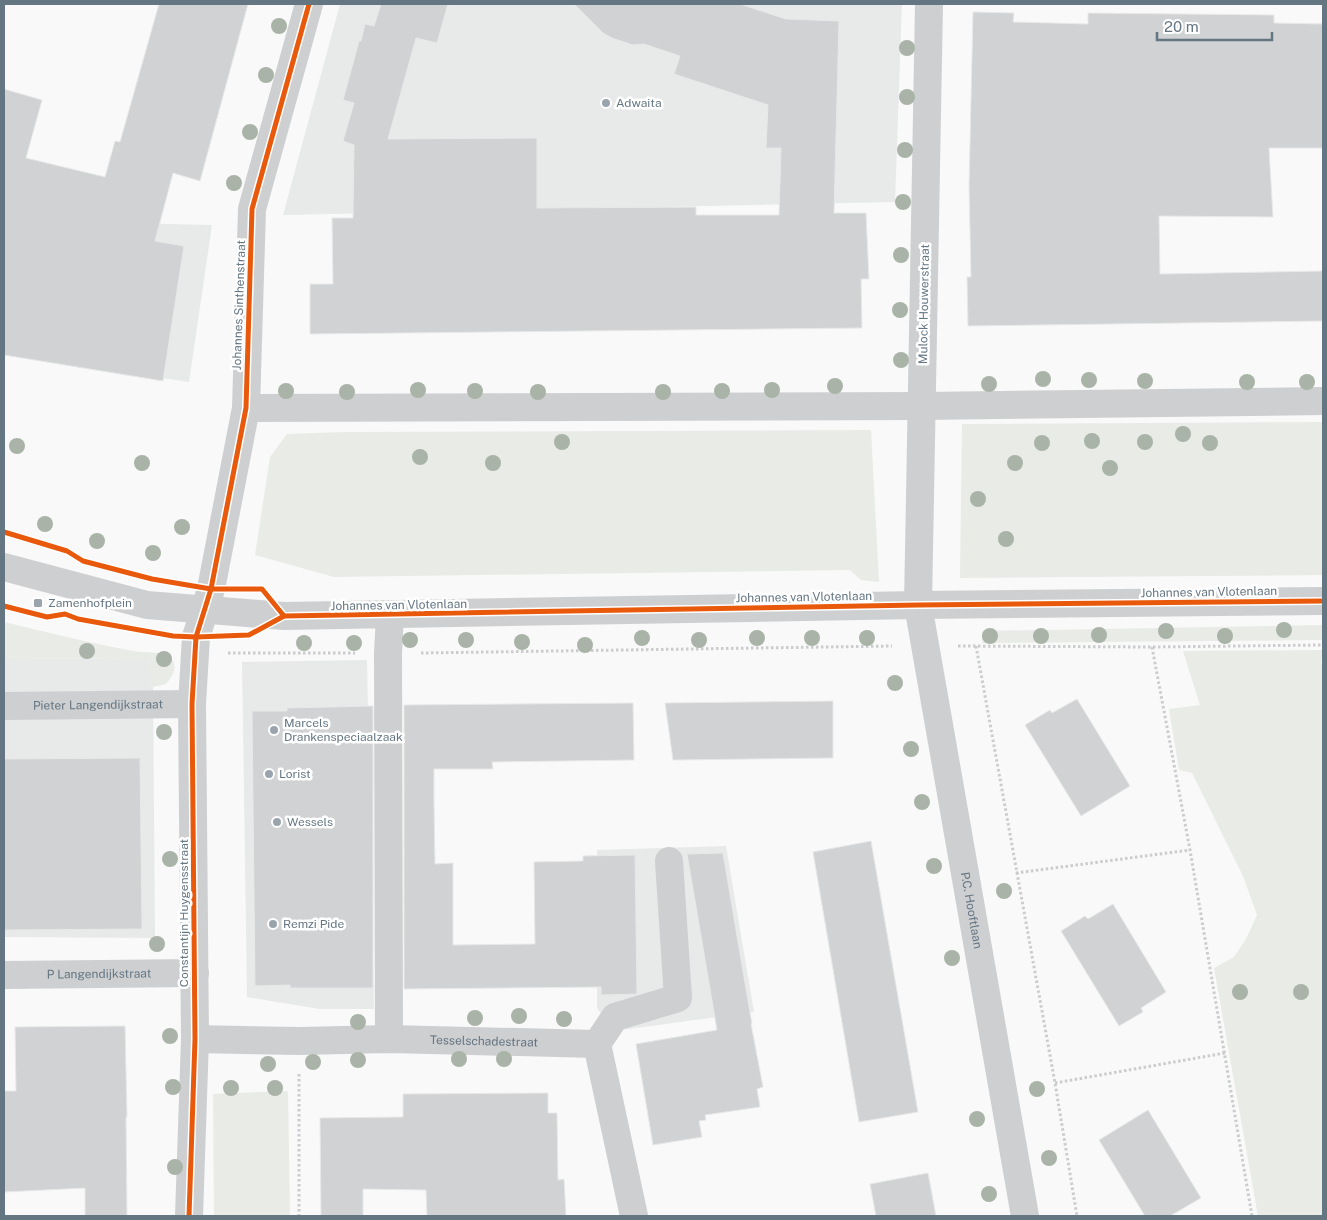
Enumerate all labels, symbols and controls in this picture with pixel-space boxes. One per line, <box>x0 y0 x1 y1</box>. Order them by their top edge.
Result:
scale bar <box>1157 10 1272 42</box>
text: 20 m <box>1164 18 1199 35</box>
place label: Adwaita <box>616 96 662 110</box>
marker: Adwaita <box>600 97 612 109</box>
street label: Johannes Sinthenstraat <box>230 239 248 370</box>
street label: Mulock Houwerstraat <box>916 243 932 364</box>
street label: Johannes van Vlotenlaan <box>1141 584 1277 600</box>
street label: Johannes van Vlotenlaan <box>736 589 872 605</box>
place label: Zamenhofplein <box>48 596 132 610</box>
marker: Zamenhofplein <box>32 597 44 609</box>
street label: Johannes van Vlotenlaan <box>331 597 467 613</box>
street label: Pieter Langendijkstraat <box>33 697 164 713</box>
place label: Marcels Drankenspeciaalzaak <box>284 716 403 744</box>
marker: Marcels Drankenspeciaalzaak <box>268 724 280 736</box>
place label: Lorist <box>279 767 311 781</box>
marker: Lorist <box>263 768 275 780</box>
place label: Wessels <box>287 815 333 829</box>
marker: Wessels <box>271 816 283 828</box>
street label: Constantijn Huygensstraat <box>177 838 191 987</box>
street label: P.C. Hooftlaan <box>958 871 985 950</box>
place label: Remzi Pide <box>283 917 344 931</box>
marker: Remzi Pide <box>267 918 279 930</box>
street label: P Langendijkstraat <box>47 966 152 982</box>
street label: Tesselschadestraat <box>430 1033 539 1050</box>

